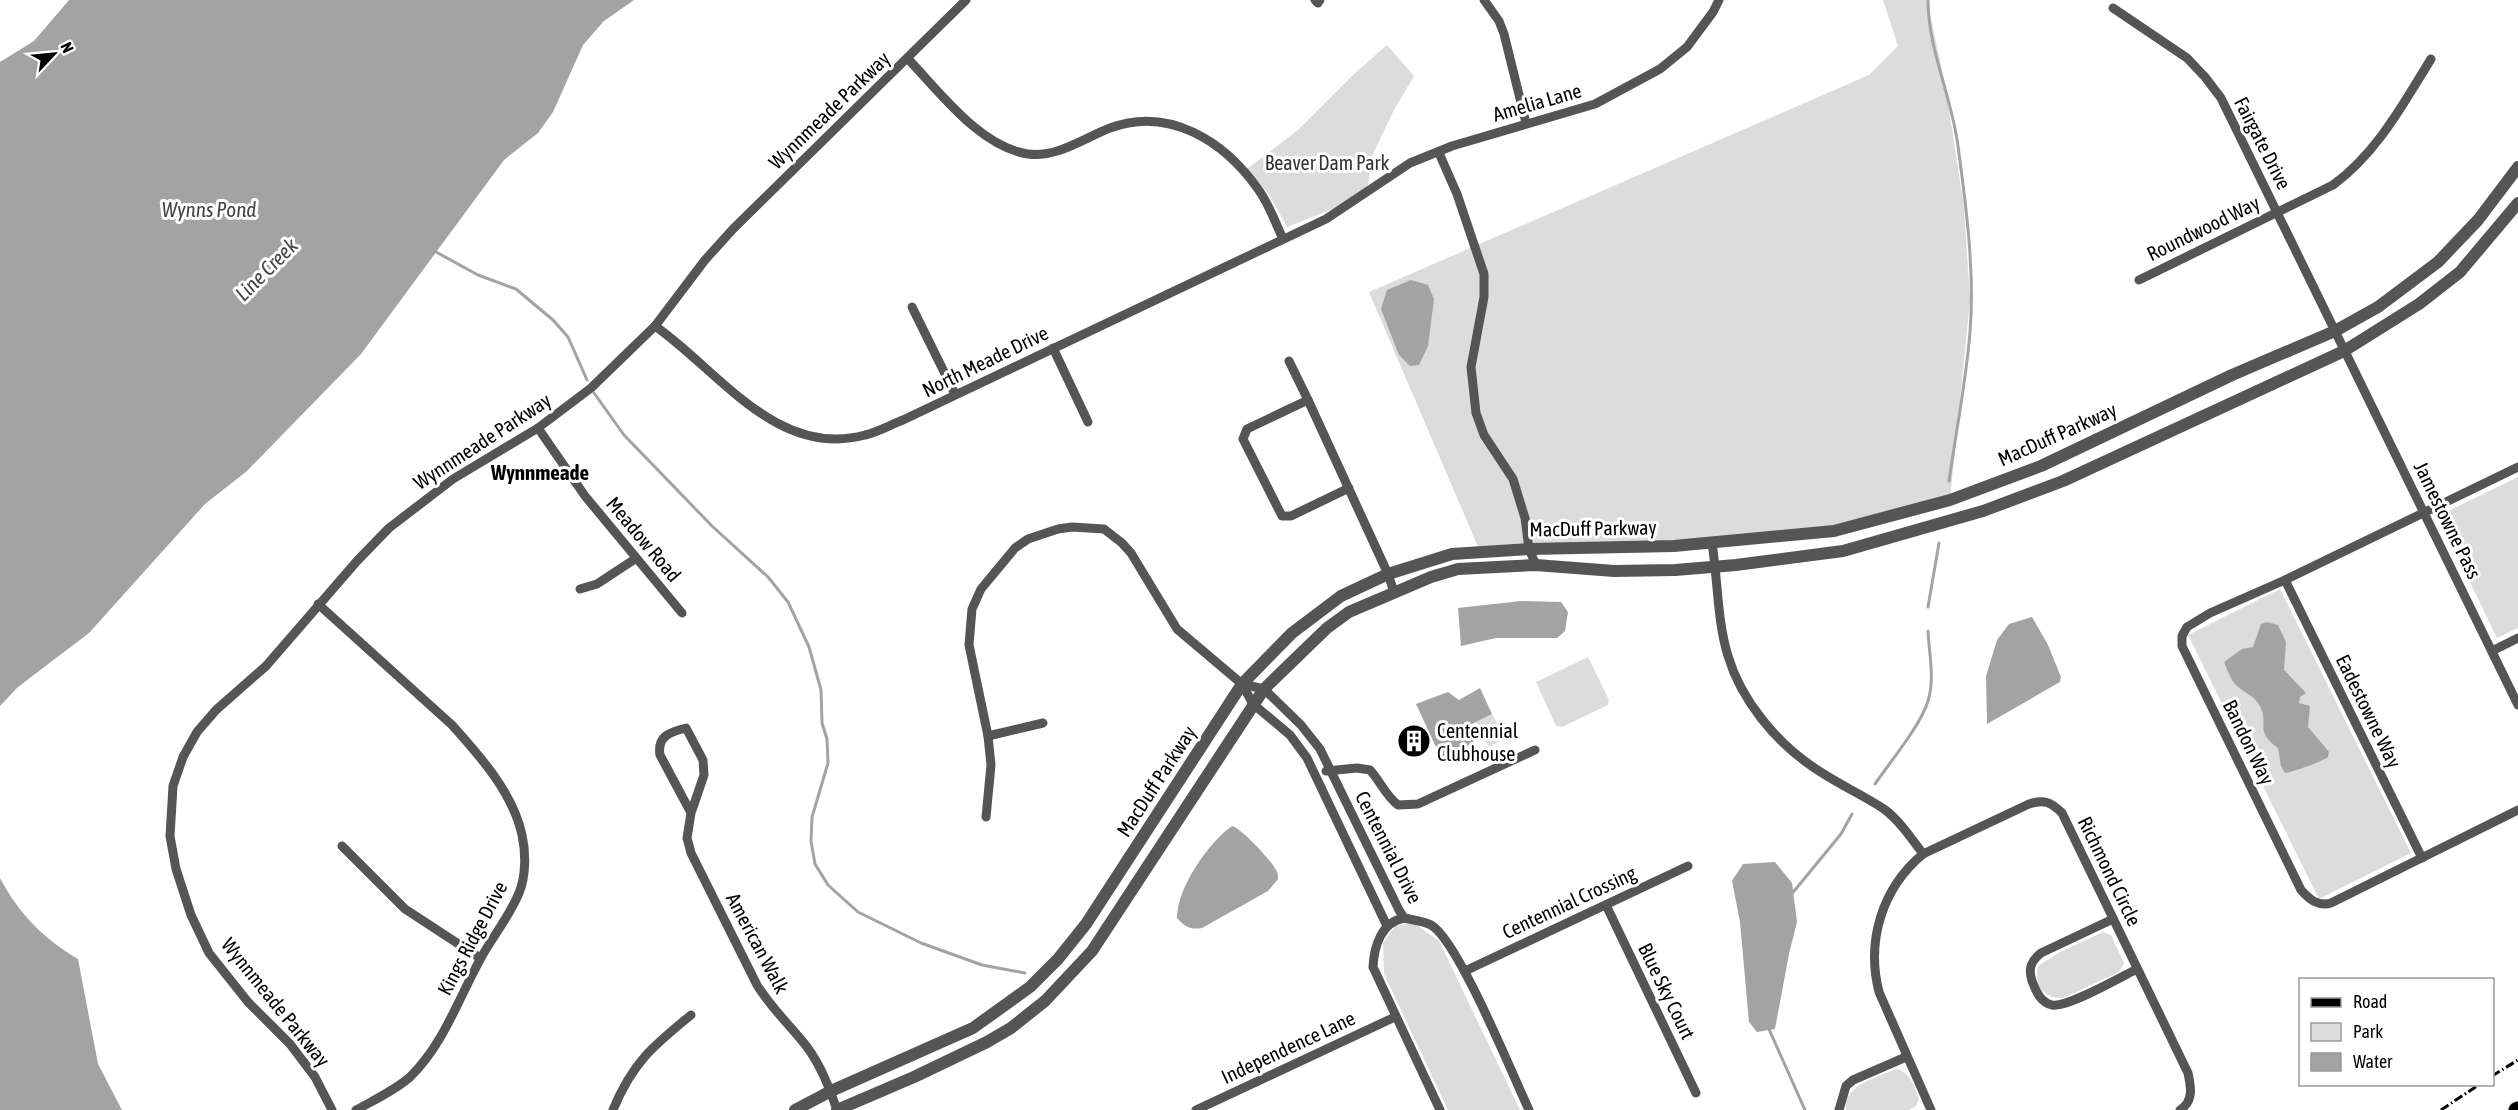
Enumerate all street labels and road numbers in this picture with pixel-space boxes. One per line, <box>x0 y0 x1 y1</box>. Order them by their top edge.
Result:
street label: Wynnmeade Parkway <box>764 47 894 173</box>
street label: Amelia Lane <box>1490 78 1584 126</box>
street label: Fairgate Drive <box>2230 93 2296 193</box>
street label: Roundwood Way <box>2143 191 2263 265</box>
street label: North Meade Drive <box>918 321 1052 401</box>
street label: Wynnmeade Parkway <box>409 388 555 494</box>
street label: MacDuff Parkway <box>1994 398 2120 470</box>
street label: Jamestowne Pass <box>2410 458 2486 582</box>
street label: Meadow Road <box>602 492 686 586</box>
street label: MacDuff Parkway <box>1529 515 1657 541</box>
street label: Eadestowne Way <box>2332 651 2406 771</box>
street label: Bandon Way <box>2219 696 2279 788</box>
street label: MacDuff Parkway <box>1112 721 1200 841</box>
street label: Centennial Drive <box>1351 787 1427 907</box>
street label: Richmond Circle <box>2074 813 2146 929</box>
street label: Centennial Crossing <box>1498 861 1640 943</box>
street label: Kings Ridge Drive <box>432 877 512 999</box>
street label: American Walk <box>722 889 794 997</box>
street label: Wynnmeade Parkway <box>217 933 335 1071</box>
street label: Blue Sky Court <box>1634 939 1700 1043</box>
street label: Independence Lane <box>1217 1006 1359 1088</box>

